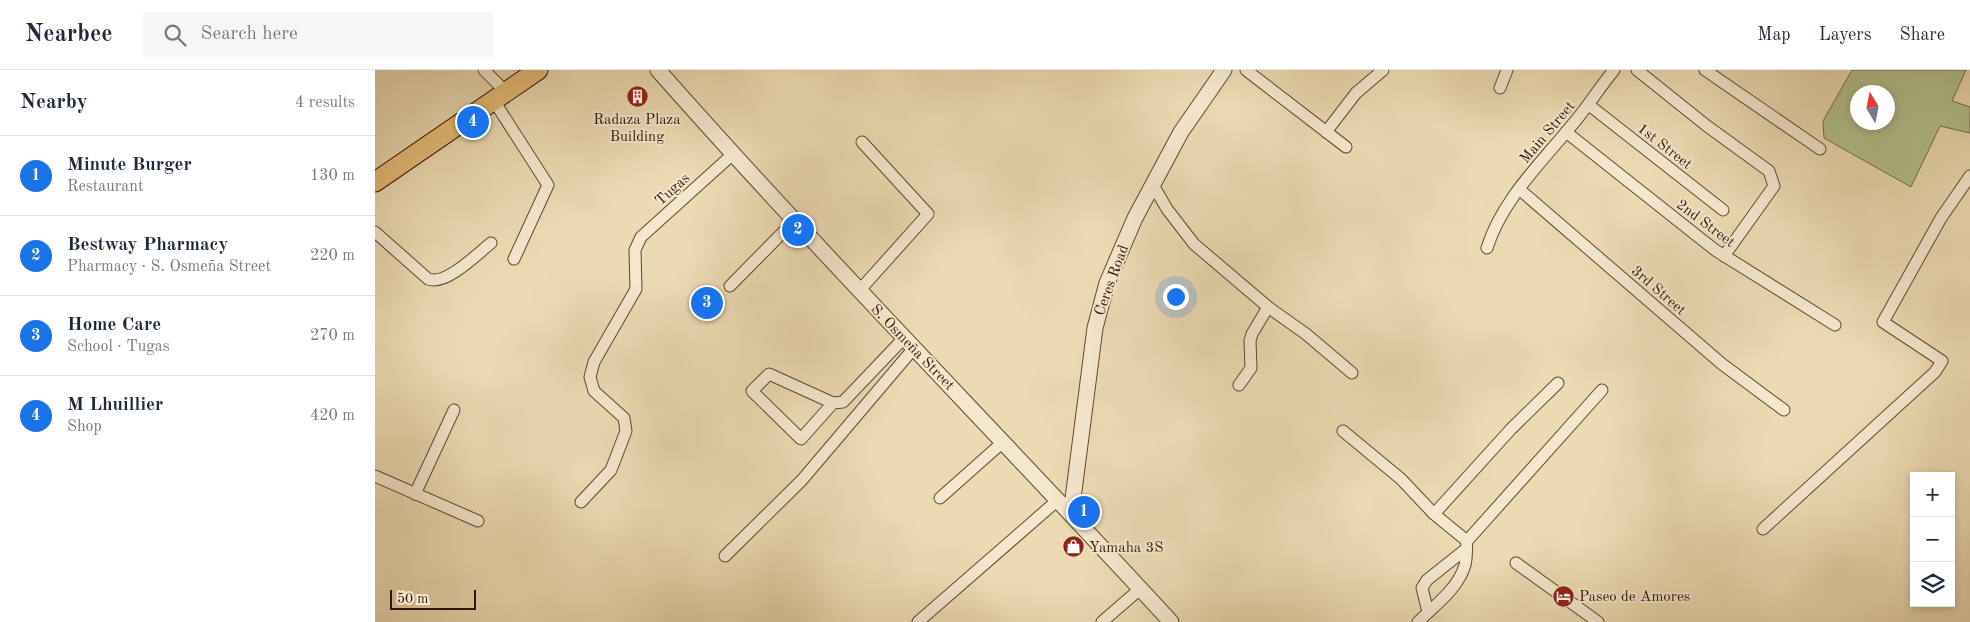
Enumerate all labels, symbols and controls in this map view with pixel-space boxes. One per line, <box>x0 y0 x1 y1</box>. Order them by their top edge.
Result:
search box <box>143 12 493 57</box>
icon: search <box>161 21 189 49</box>
text: Nearbee <box>25 23 113 47</box>
text: Search here <box>201 25 298 44</box>
text: Map <box>1757 26 1791 44</box>
text: Layers <box>1819 26 1871 44</box>
text: Share <box>1899 26 1945 44</box>
building icon: Radaza Plaza Building <box>625 84 649 108</box>
north arrow <box>1850 85 1895 130</box>
text: Nearby <box>20 92 88 113</box>
text: 4 results <box>295 95 355 111</box>
street label: Main Street <box>1518 99 1578 167</box>
pin: 4 <box>457 103 489 141</box>
place label: Radaza Plaza Building <box>593 113 681 145</box>
street label: 1st Street <box>1634 121 1694 173</box>
text: Minute Burger <box>67 156 192 175</box>
text: 1 <box>31 168 41 184</box>
text: 130 m <box>310 168 355 184</box>
street label: Tugas <box>653 171 693 209</box>
text: Restaurant <box>67 179 144 195</box>
street label: 2nd Street <box>1673 198 1737 251</box>
pin: 2 <box>782 211 814 249</box>
text: Bestway Pharmacy <box>67 236 228 255</box>
street label: Ceres Road <box>1093 243 1132 318</box>
text: 2 <box>31 248 41 264</box>
text: 220 m <box>310 248 355 264</box>
text: Pharmacy · S. Osmeña Street <box>67 259 271 275</box>
street label: 3rd Street <box>1628 264 1688 319</box>
pin: 3 <box>691 284 723 322</box>
your location <box>1163 284 1189 310</box>
street label: S. Osmeña Street <box>867 302 957 394</box>
text: Home Care <box>67 316 161 335</box>
text: 3 <box>31 328 41 344</box>
text: 270 m <box>310 328 355 344</box>
text: School · Tugas <box>67 339 170 355</box>
text: M Lhuillier <box>67 396 163 415</box>
text: 4 <box>31 408 41 424</box>
text: 420 m <box>310 408 355 424</box>
text: Shop <box>67 419 102 435</box>
map controls <box>1910 472 1955 607</box>
button: + <box>1910 472 1955 517</box>
pin: 1 <box>1068 493 1100 531</box>
button: − <box>1910 517 1955 562</box>
shop icon: Yamaha 3S <box>1061 535 1085 559</box>
place label: Yamaha 3S <box>1089 541 1163 556</box>
button: layers <box>1910 562 1955 607</box>
hotel icon: Paseo de Amores <box>1551 584 1575 608</box>
scale bar <box>390 587 476 610</box>
place label: Paseo de Amores <box>1579 590 1690 605</box>
text: 50 m <box>397 592 428 606</box>

